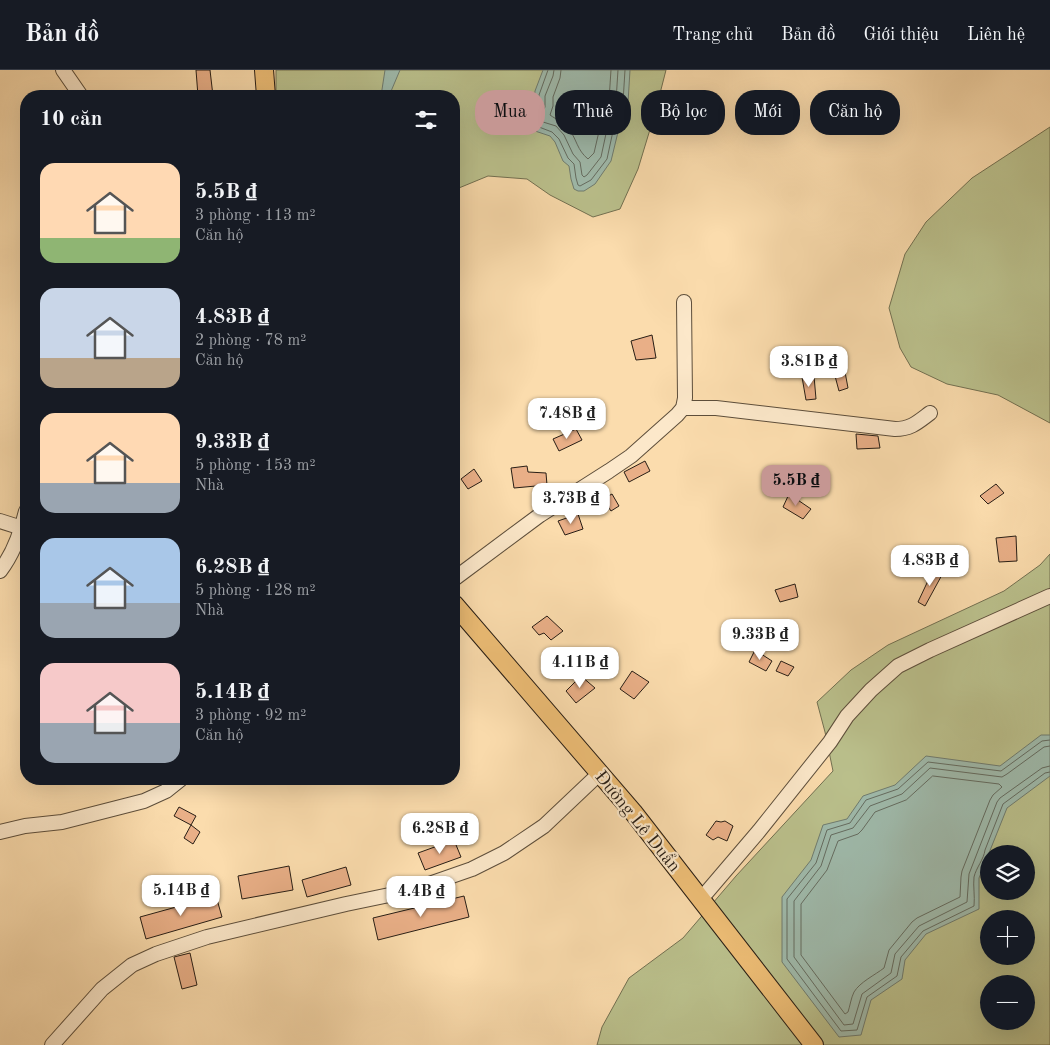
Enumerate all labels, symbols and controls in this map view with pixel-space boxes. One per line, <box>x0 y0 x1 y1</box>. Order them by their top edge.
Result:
text: Bản đồ <box>25 23 99 47</box>
text: Trang chủ <box>672 26 753 44</box>
text: Bản đồ <box>781 26 835 44</box>
text: Giới thiệu <box>863 26 939 44</box>
text: Liên hệ <box>967 26 1025 44</box>
chip: Mua <box>475 90 545 135</box>
chip: Thuê <box>555 90 631 135</box>
chip: Bộ lọc <box>641 90 725 135</box>
chip: Mới <box>735 90 800 135</box>
chip: Căn hộ <box>810 90 900 135</box>
icon: filters <box>412 106 440 134</box>
text: 10 căn <box>40 109 102 130</box>
text: 5.5B ₫ <box>195 182 257 203</box>
icon: home <box>80 183 140 243</box>
text: 3 phòng · 113 m² <box>195 208 316 224</box>
text: Căn hộ <box>195 228 243 244</box>
text: 4.83B ₫ <box>195 307 269 328</box>
icon: home <box>80 308 140 368</box>
text: 2 phòng · 78 m² <box>195 333 306 349</box>
pin: 3.81B ₫ <box>763 346 855 388</box>
text: Căn hộ <box>195 353 243 369</box>
text: 3.81B ₫ <box>781 354 837 370</box>
pin: 7.48B ₫ <box>521 398 613 440</box>
text: 7.48B ₫ <box>539 406 595 422</box>
text: 9.33B ₫ <box>195 432 269 453</box>
icon: home <box>80 433 140 493</box>
text: 5 phòng · 153 m² <box>195 458 316 474</box>
pin: 5.5B ₫ <box>755 464 837 507</box>
text: 5.5B ₫ <box>772 473 820 489</box>
text: Nhà <box>195 478 224 494</box>
pin: 3.73B ₫ <box>525 482 617 525</box>
text: 3.73B ₫ <box>543 491 599 507</box>
pin: 4.83B ₫ <box>884 544 976 587</box>
text: 4.83B ₫ <box>902 553 958 569</box>
text: 6.28B ₫ <box>195 557 269 578</box>
icon: home <box>80 558 140 618</box>
text: 5 phòng · 128 m² <box>195 583 316 599</box>
text: Nhà <box>195 603 224 619</box>
pin: 9.33B ₫ <box>714 618 806 661</box>
text: 9.33B ₫ <box>732 627 788 643</box>
pin: 4.11B ₫ <box>534 646 626 689</box>
text: 4.11B ₫ <box>552 655 608 671</box>
text: 5.14B ₫ <box>195 682 269 703</box>
icon: home <box>80 683 140 743</box>
text: 3 phòng · 92 m² <box>195 708 306 724</box>
text: Căn hộ <box>195 728 243 744</box>
street label: Đường Lê Duẩn <box>591 766 685 876</box>
pin: 6.28B ₫ <box>394 812 486 855</box>
text: 6.28B ₫ <box>412 821 468 837</box>
map controls <box>980 845 1035 1030</box>
button: layers <box>980 845 1035 900</box>
pin: 5.14B ₫ <box>135 874 227 917</box>
pin: 4.4B ₫ <box>380 876 462 918</box>
text: 5.14B ₫ <box>153 883 209 899</box>
text: 4.4B ₫ <box>397 884 445 900</box>
button: + <box>980 910 1035 965</box>
button: − <box>980 975 1035 1030</box>

